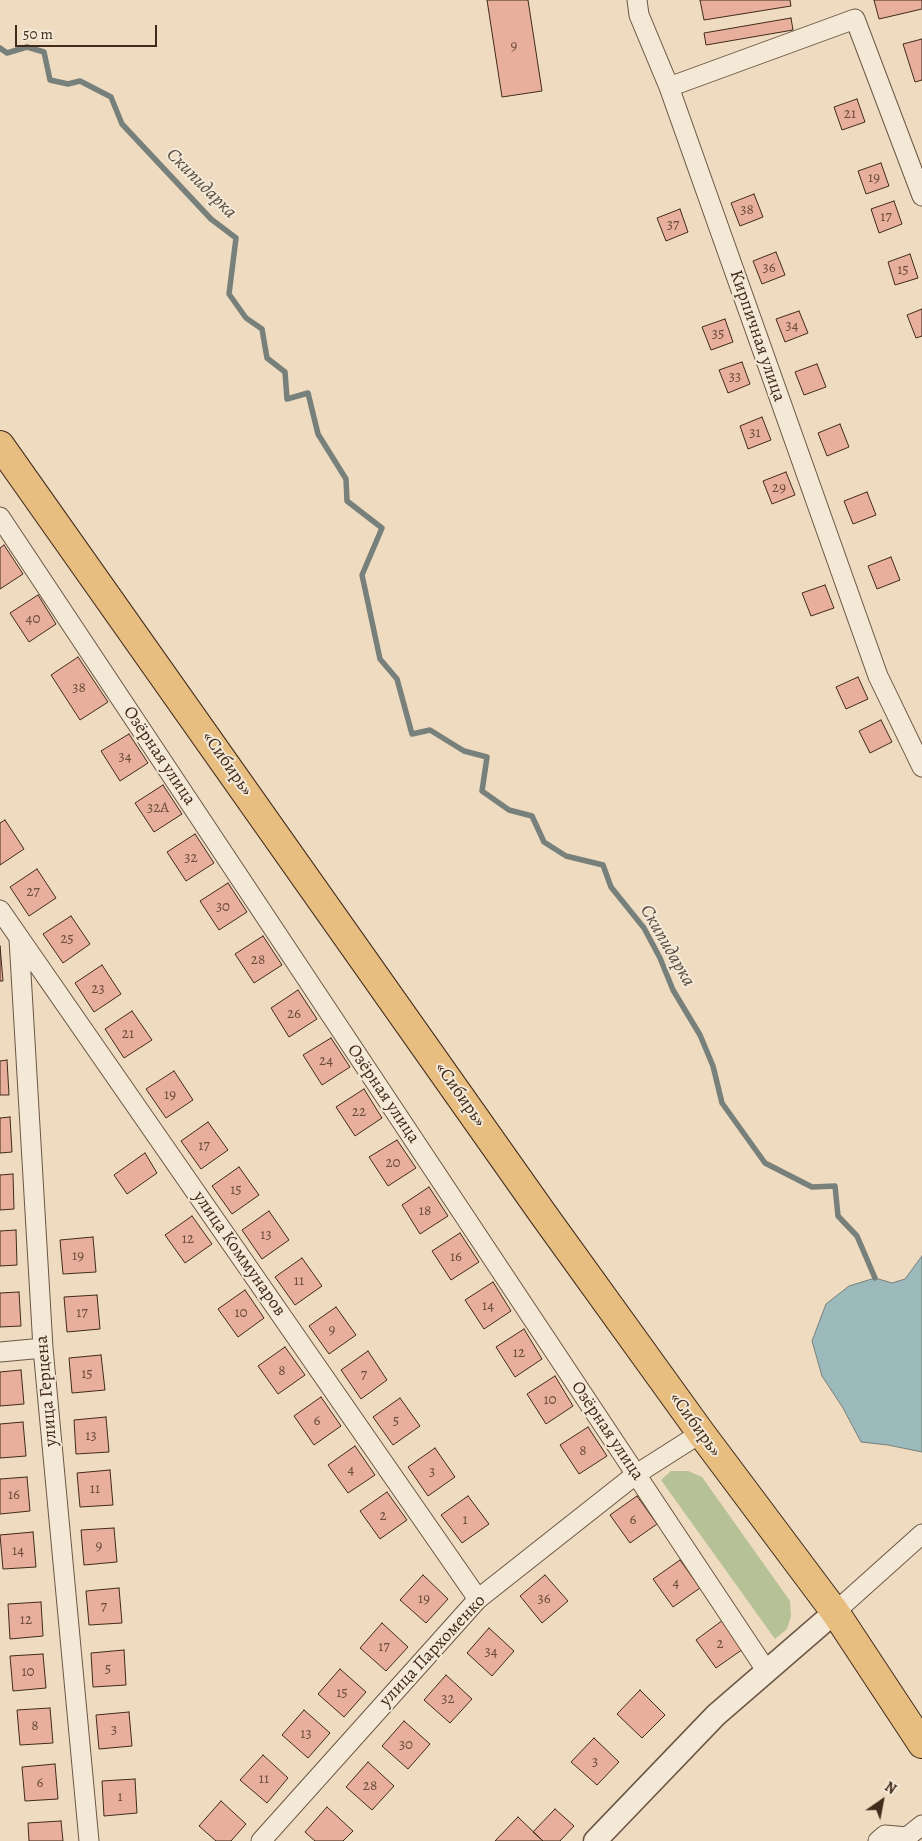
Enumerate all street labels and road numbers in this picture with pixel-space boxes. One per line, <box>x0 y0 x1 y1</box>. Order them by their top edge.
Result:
street label: Кирпичная улица <box>724 267 790 405</box>
street label: Озёрная улица <box>118 702 200 810</box>
street label: «Сибирь» <box>197 727 257 801</box>
street label: Озёрная улица <box>342 1040 424 1148</box>
street label: «Сибирь» <box>430 1058 490 1132</box>
street label: улица Коммунаров <box>188 1187 290 1321</box>
street label: улица Герцена <box>31 1334 63 1448</box>
street label: Озёрная улица <box>566 1377 648 1485</box>
street label: «Сибирь» <box>664 1389 726 1461</box>
street label: улица Пархоменко <box>375 1590 491 1712</box>

